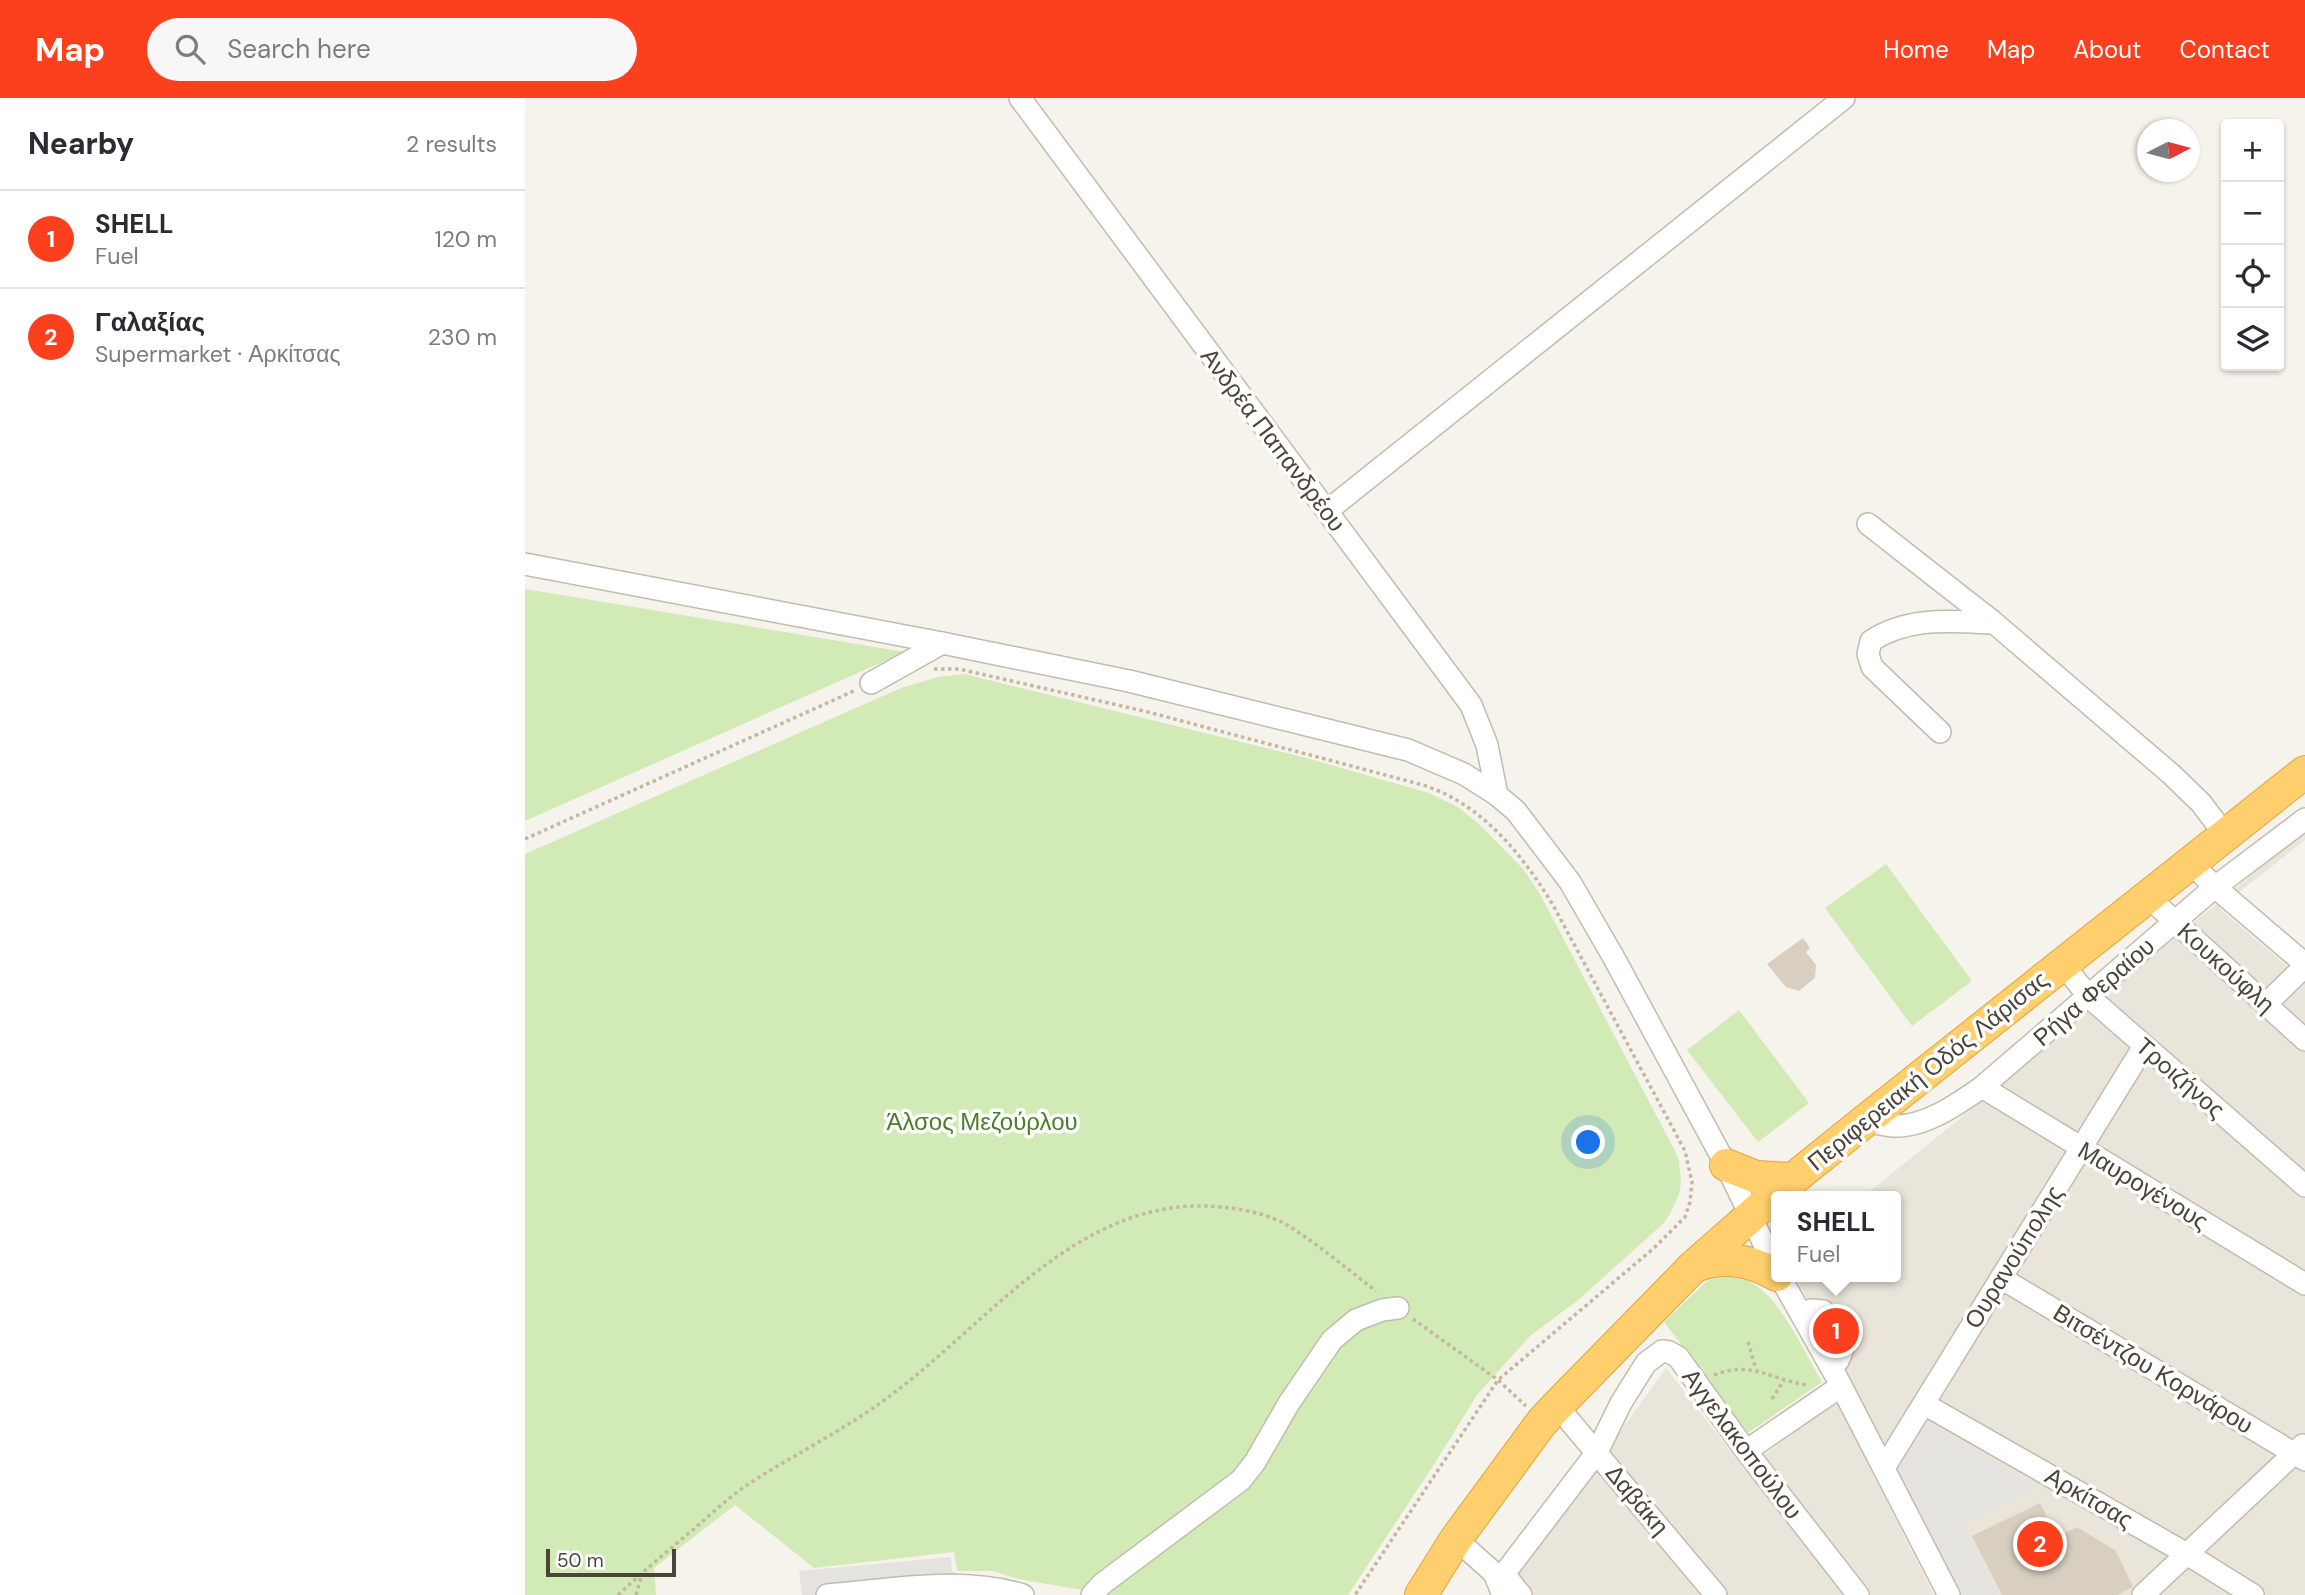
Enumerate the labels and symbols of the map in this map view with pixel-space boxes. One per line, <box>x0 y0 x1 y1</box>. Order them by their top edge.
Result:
north arrow <box>2137 119 2200 182</box>
street label: Ανδρέα Παπανδρέου <box>1194 342 1353 538</box>
street label: Κουκούφλη <box>2171 916 2282 1020</box>
street label: Ρήγα Φεραίου <box>2027 930 2161 1053</box>
street label: Περιφερειακή Οδός Λάρισας <box>1801 964 2054 1177</box>
street label: Τρoιζήνος <box>2129 1030 2231 1125</box>
park label: Άλσος Μεζούρλου <box>886 1106 1078 1137</box>
your location <box>1571 1125 1605 1159</box>
street label: Μαυρογένους <box>2072 1134 2214 1237</box>
street label: Ουρανούπολης <box>1957 1179 2070 1334</box>
street label: Βιτσέντζου Κορνάρου <box>2048 1297 2259 1440</box>
pin: 1 <box>1813 1305 1859 1357</box>
street label: Αγγελακοπούλου <box>1676 1362 1809 1525</box>
street label: Δαβάκη <box>1599 1458 1676 1541</box>
street label: Αρκίτσας <box>2040 1460 2139 1535</box>
pin: 2 <box>2017 1518 2063 1570</box>
scale bar <box>546 1546 675 1578</box>

